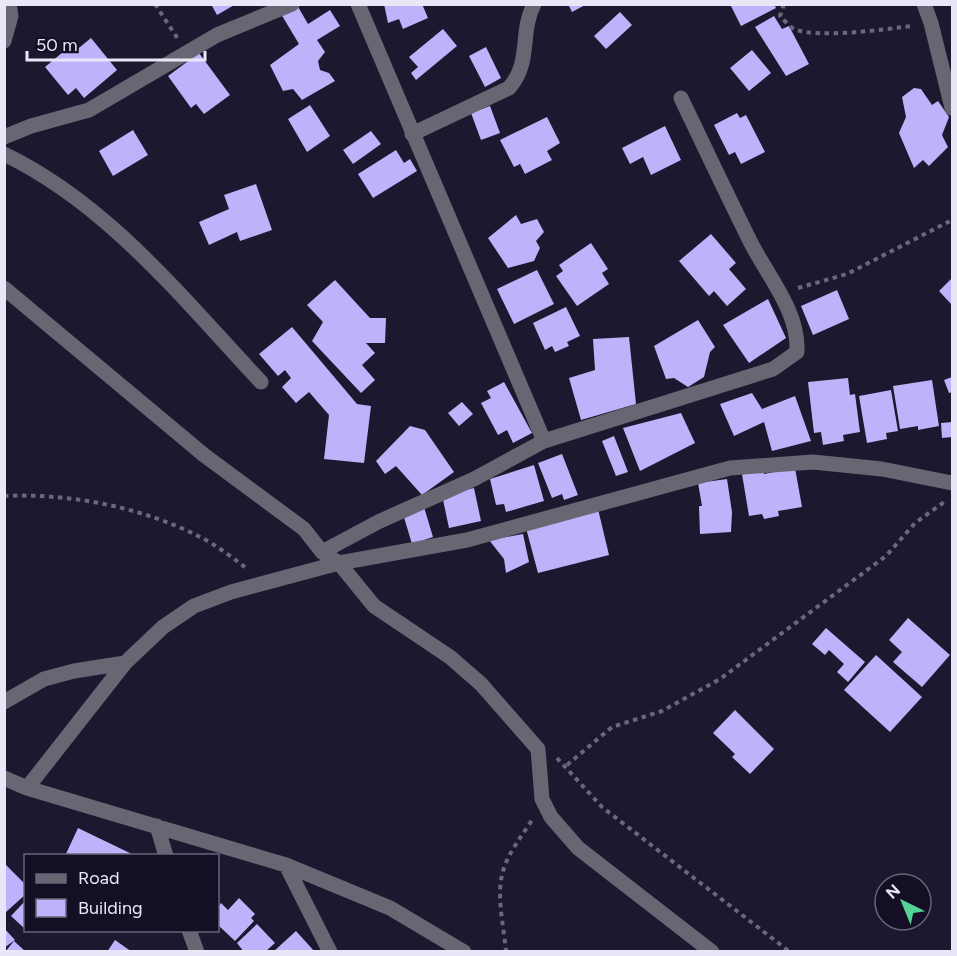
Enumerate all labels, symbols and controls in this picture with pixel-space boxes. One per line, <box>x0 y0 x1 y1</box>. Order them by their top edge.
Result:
scale bar <box>27 24 206 62</box>
text: 50 m <box>36 34 78 56</box>
legend <box>24 854 219 932</box>
text: Road <box>78 867 119 889</box>
north arrow <box>873 872 933 932</box>
text: N <box>882 880 904 903</box>
text: Building <box>78 897 143 919</box>

